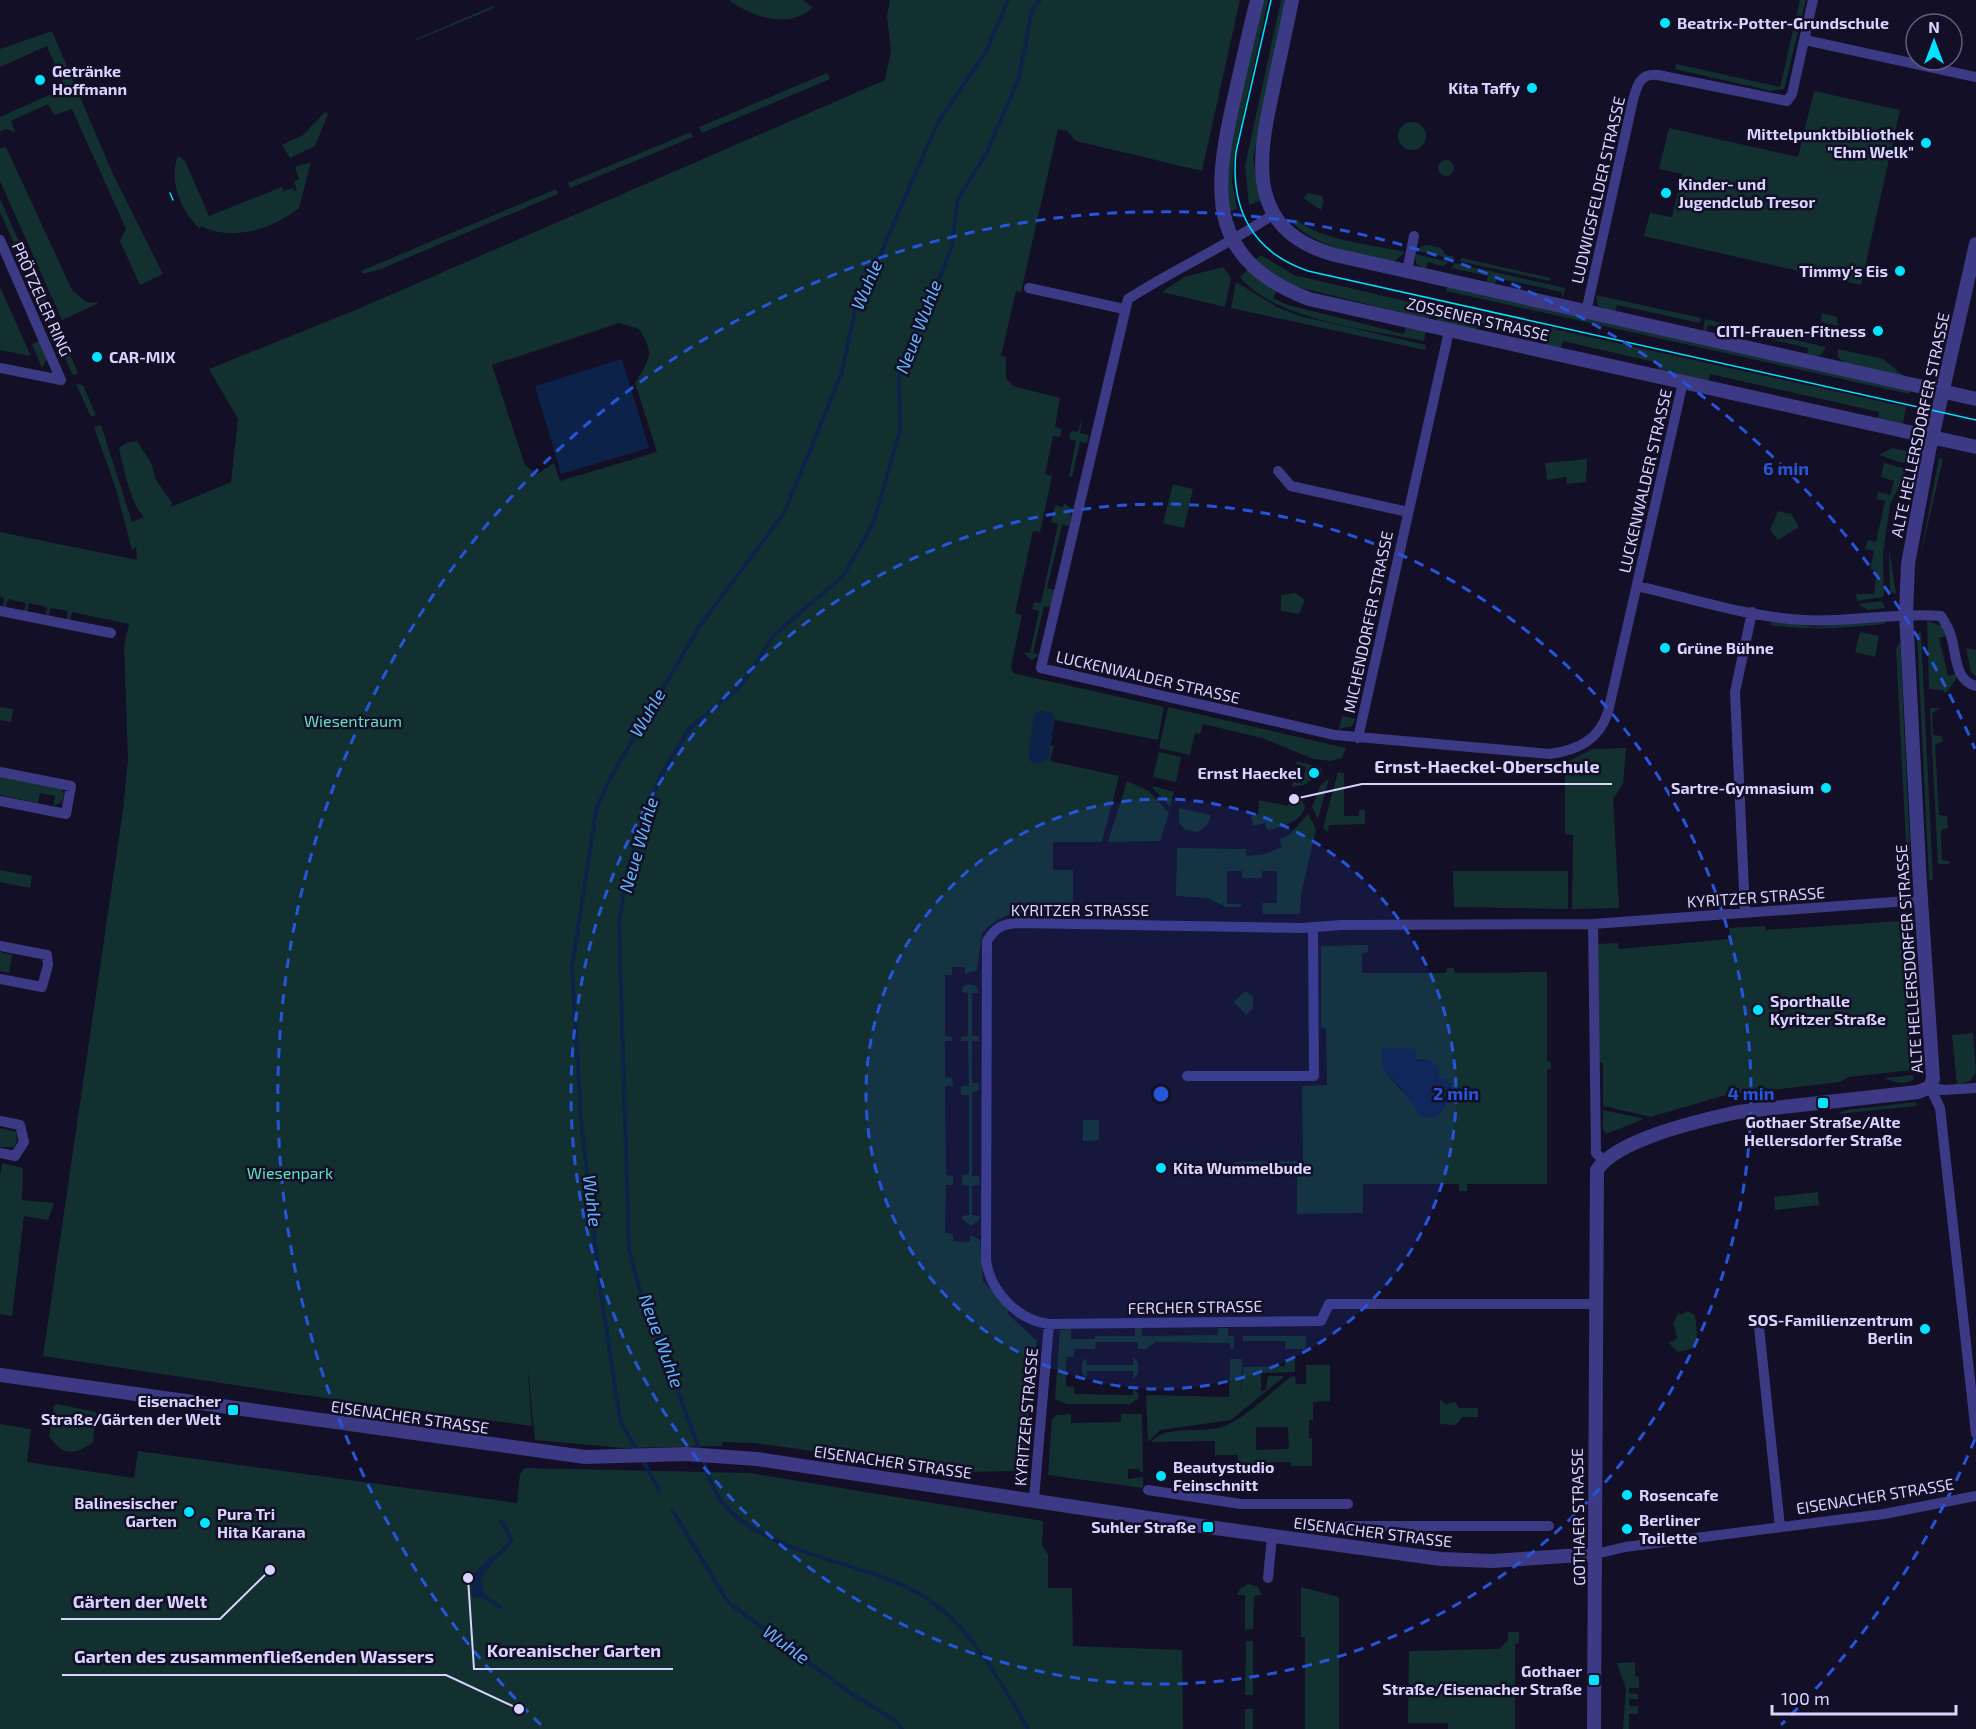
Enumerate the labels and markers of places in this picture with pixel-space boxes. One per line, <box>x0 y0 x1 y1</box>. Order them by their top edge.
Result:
place label: Beatrix-Potter-Grundschule <box>1677 13 1889 32</box>
marker: Beatrix-Potter-Grundschule <box>1658 16 1672 30</box>
place label: Getränke Hoffmann <box>52 61 127 98</box>
marker: Getränke Hoffmann <box>33 73 47 87</box>
place label: Kita Taffy <box>1448 78 1520 98</box>
marker: Kita Taffy <box>1525 81 1539 95</box>
place label: Mittelpunktbibliothek "Ehm Welk" <box>1747 124 1914 161</box>
marker: Mittelpunktbibliothek "Ehm Welk" <box>1919 136 1933 150</box>
place label: Kinder- und Jugendclub Tresor <box>1678 174 1815 211</box>
marker: Kinder- und Jugendclub Tresor <box>1659 186 1673 200</box>
place label: Timmy's Eis <box>1799 261 1888 281</box>
marker: Timmy's Eis <box>1893 264 1907 278</box>
place label: CITI-Frauen-Fitness <box>1716 321 1866 340</box>
marker: CITI-Frauen-Fitness <box>1871 324 1885 338</box>
place label: CAR-MIX <box>109 347 176 366</box>
marker: CAR-MIX <box>90 350 104 364</box>
place label: Grüne Bühne <box>1677 638 1774 657</box>
marker: Grüne Bühne <box>1658 641 1672 655</box>
callout: Ernst-Haeckel-Oberschule <box>1362 748 1612 784</box>
place label: Ernst Haeckel <box>1198 763 1303 782</box>
marker: Ernst Haeckel <box>1307 766 1321 780</box>
place label: Sartre-Gymnasium <box>1671 778 1814 798</box>
marker: Sartre-Gymnasium <box>1819 781 1833 795</box>
place label: Sporthalle Kyritzer Straße <box>1770 991 1886 1029</box>
marker: Sporthalle Kyritzer Straße <box>1751 1003 1765 1017</box>
centre of rings <box>1151 1084 1171 1104</box>
marker: Gothaer Straße/Alte Hellersdorfer Straße <box>1816 1096 1830 1110</box>
place label: Gothaer Straße/Alte Hellersdorfer Straße <box>1744 1112 1902 1149</box>
place label: Kita Wummelbude <box>1173 1158 1312 1177</box>
marker: Kita Wummelbude <box>1154 1161 1168 1175</box>
place label: SOS-Familienzentrum Berlin <box>1748 1310 1913 1347</box>
marker: SOS-Familienzentrum Berlin <box>1918 1322 1932 1336</box>
place label: Eisenacher Straße/Gärten der Welt <box>41 1391 221 1428</box>
marker: Eisenacher Straße/Gärten der Welt <box>226 1403 240 1417</box>
place label: Beautystudio Feinschnitt <box>1173 1457 1274 1494</box>
marker: Beautystudio Feinschnitt <box>1154 1469 1168 1483</box>
place label: Rosencafe <box>1639 1485 1719 1504</box>
marker: Rosencafe <box>1620 1488 1634 1502</box>
place label: Balinesischer Garten <box>74 1493 177 1530</box>
place label: Pura Tri Hita Karana <box>217 1504 306 1541</box>
marker: Balinesischer Garten <box>182 1505 196 1519</box>
place label: Berliner Toilette <box>1639 1510 1700 1547</box>
marker: Pura Tri Hita Karana <box>198 1516 212 1530</box>
place label: Suhler Straße <box>1091 1517 1196 1536</box>
marker: Suhler Straße <box>1201 1520 1215 1534</box>
marker: Berliner Toilette <box>1620 1522 1634 1536</box>
callout: Gärten der Welt <box>61 1583 220 1619</box>
callout: Koreanischer Garten <box>474 1633 673 1669</box>
callout: Garten des zusammenfließenden Wassers <box>62 1639 446 1675</box>
place label: Gothaer Straße/Eisenacher Straße <box>1382 1661 1582 1698</box>
marker: Gothaer Straße/Eisenacher Straße <box>1587 1673 1601 1687</box>

